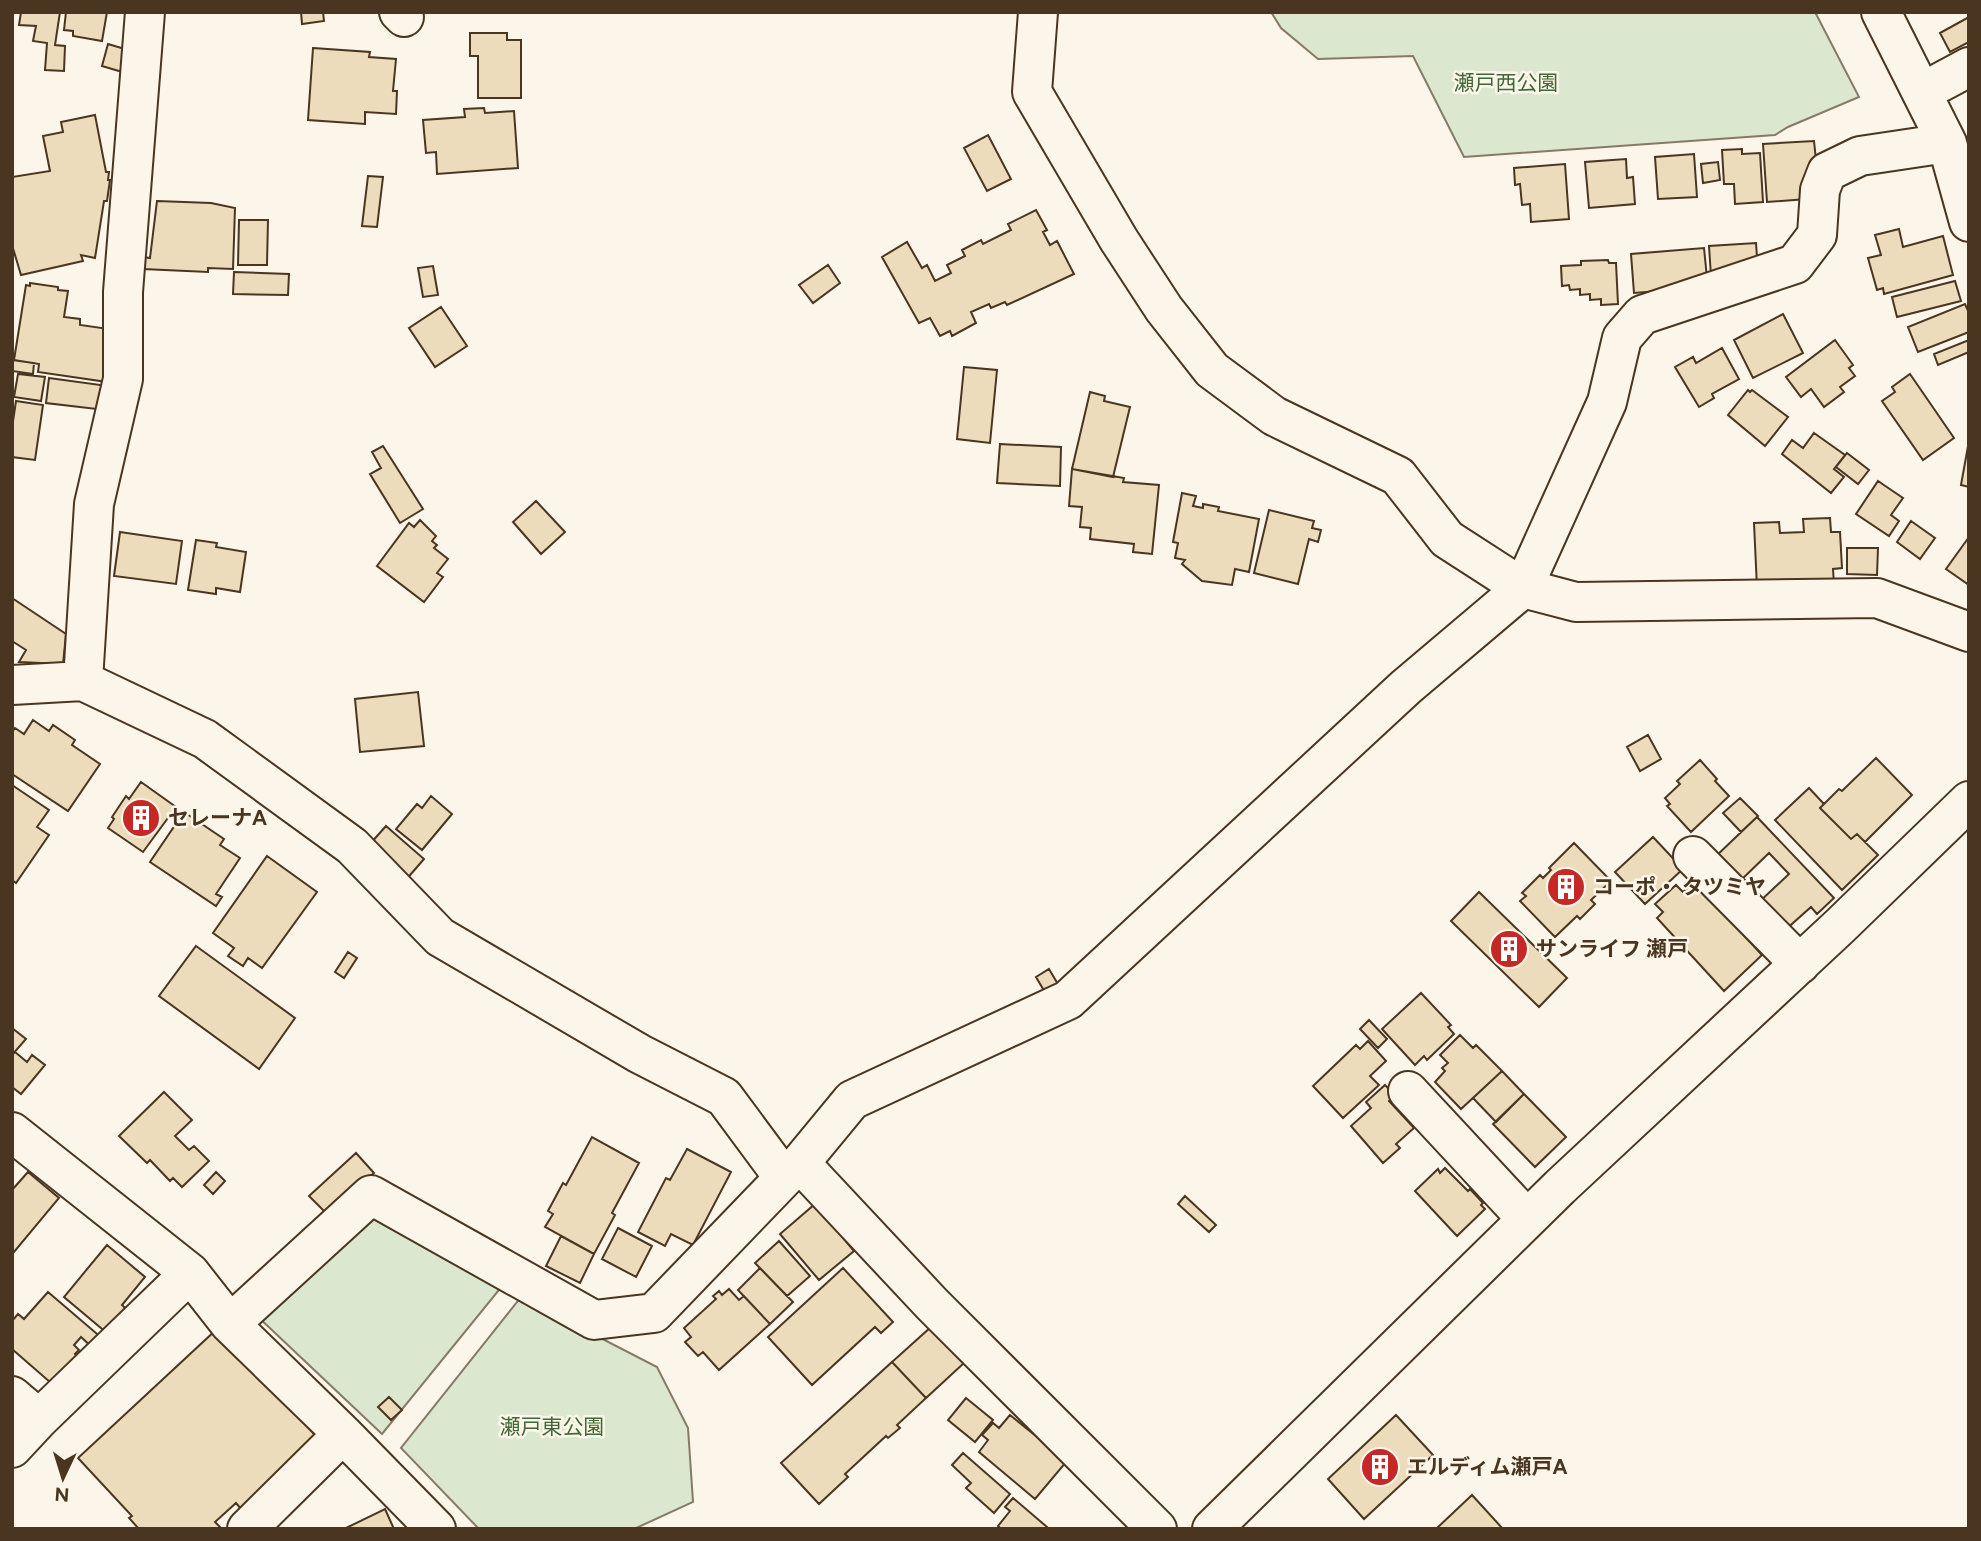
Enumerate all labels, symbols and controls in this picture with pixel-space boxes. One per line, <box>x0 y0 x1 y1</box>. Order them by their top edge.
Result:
park label: 瀬戸西公園 <box>1454 70 1559 95</box>
building icon: セレーナA <box>120 797 162 839</box>
place label: セレーナA <box>168 805 267 830</box>
building icon: コーポ・ タツミヤ <box>1545 866 1587 908</box>
place label: コーポ・ タツミヤ <box>1593 874 1766 899</box>
building icon: サンライフ 瀬戸 <box>1488 928 1530 970</box>
place label: サンライフ 瀬戸 <box>1536 936 1688 961</box>
park label: 瀬戸東公園 <box>500 1414 605 1439</box>
north arrow <box>28 1443 98 1513</box>
building icon: エルディム瀬戸A <box>1359 1446 1401 1488</box>
place label: エルディム瀬戸A <box>1407 1454 1568 1479</box>
text: N <box>54 1482 70 1506</box>

